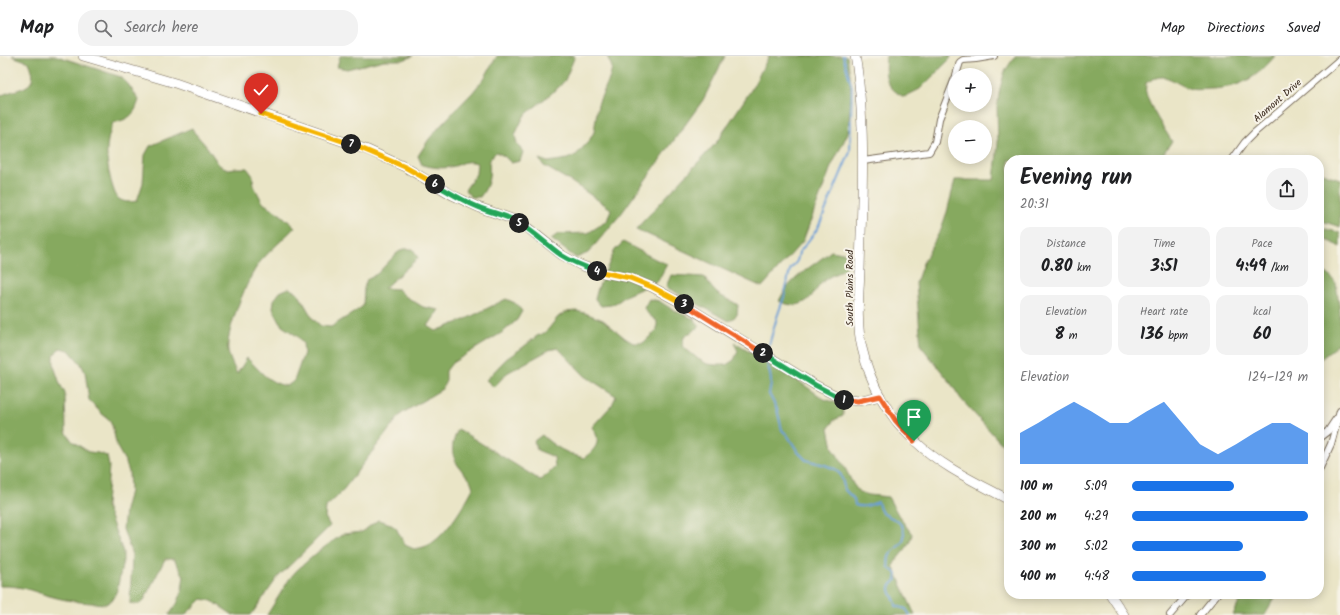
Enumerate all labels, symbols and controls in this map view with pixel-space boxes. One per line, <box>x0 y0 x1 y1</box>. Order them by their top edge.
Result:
search box <box>78 10 358 46</box>
text: Map <box>20 13 54 43</box>
text: Search here <box>124 16 198 40</box>
icon: search <box>92 17 114 39</box>
text: Map <box>1160 17 1185 39</box>
text: Directions <box>1207 17 1265 39</box>
text: Saved <box>1287 17 1320 39</box>
map controls <box>948 68 992 164</box>
button: + <box>948 68 992 112</box>
pin <box>244 73 278 114</box>
street label: Alamont Drive <box>1250 75 1306 126</box>
icon: check <box>250 79 272 101</box>
button: − <box>948 120 992 164</box>
pin: 7 <box>341 134 361 154</box>
text: 7 <box>348 135 354 153</box>
text: Evening run <box>1020 161 1132 196</box>
button: share <box>1266 168 1308 210</box>
pin: 6 <box>425 174 445 194</box>
text: 6 <box>432 175 438 193</box>
text: 20:31 <box>1020 194 1049 215</box>
pin: 5 <box>509 213 529 233</box>
text: 5 <box>516 214 522 232</box>
text: Distance <box>1046 235 1086 253</box>
text: Time <box>1153 235 1175 253</box>
text: Pace <box>1252 235 1272 253</box>
street label: South Plains Road <box>842 249 858 326</box>
text: 0.80 <box>1041 253 1073 280</box>
text: 3:51 <box>1150 253 1178 280</box>
text: 4:49 <box>1235 253 1267 280</box>
text: km <box>1073 259 1091 277</box>
text: /km <box>1267 259 1289 277</box>
pin: 4 <box>587 261 607 281</box>
text: 4 <box>594 262 600 280</box>
pin: 3 <box>674 294 694 314</box>
text: 3 <box>681 295 687 313</box>
text: Elevation <box>1045 303 1087 321</box>
text: Heart rate <box>1140 303 1188 321</box>
text: kcal <box>1253 303 1271 321</box>
text: 8 <box>1054 321 1064 348</box>
text: 136 <box>1140 321 1164 348</box>
text: 60 <box>1253 321 1271 348</box>
text: m <box>1064 327 1078 345</box>
text: bpm <box>1164 327 1188 345</box>
pin: 2 <box>753 343 773 363</box>
text: 2 <box>760 344 766 362</box>
text: Elevation <box>1020 367 1069 388</box>
text: 124–129 m <box>1248 367 1308 388</box>
pin: 1 <box>834 390 854 410</box>
text: 1 <box>842 391 846 409</box>
pin <box>897 400 931 441</box>
icon: arrive <box>903 406 925 428</box>
text: 100 m <box>1020 476 1053 497</box>
text: 5:09 <box>1084 476 1107 497</box>
text: 200 m <box>1020 506 1057 527</box>
text: 4:29 <box>1084 506 1108 527</box>
text: 300 m <box>1020 536 1056 557</box>
text: 5:02 <box>1084 536 1108 557</box>
text: 400 m <box>1020 566 1056 587</box>
text: 4:48 <box>1084 566 1109 587</box>

